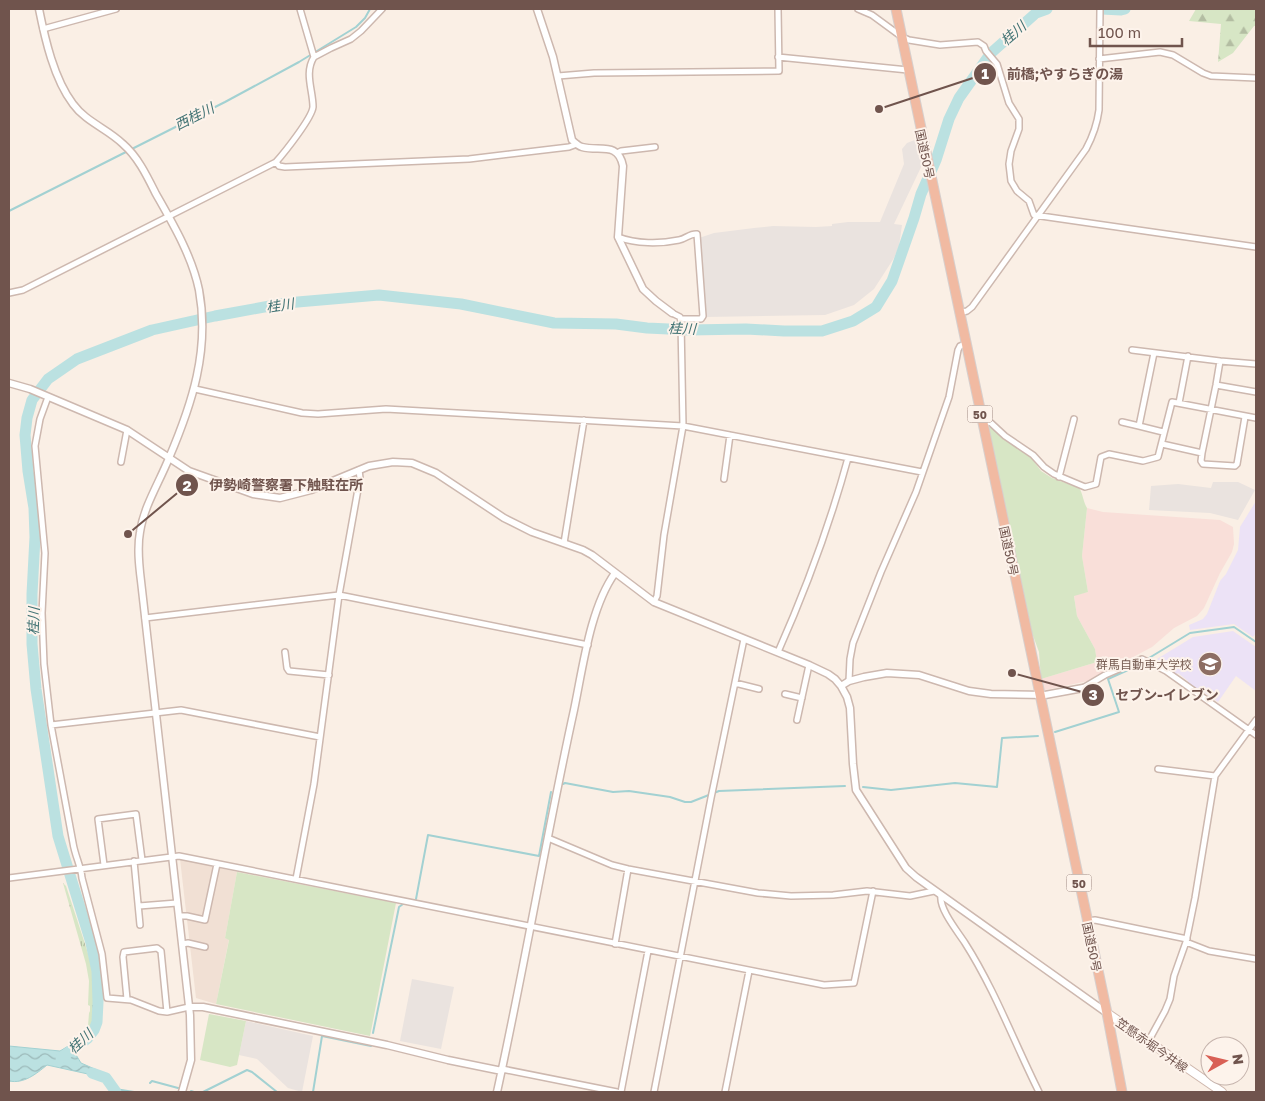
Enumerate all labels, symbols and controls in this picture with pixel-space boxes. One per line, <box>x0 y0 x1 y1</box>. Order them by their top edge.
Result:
scale bar <box>1090 15 1182 47</box>
water label: 桂川 <box>997 16 1031 49</box>
text: 100 m <box>1098 23 1141 41</box>
callout: 前橋;やすらぎの湯 <box>972 59 1134 88</box>
text: 1 <box>981 64 989 82</box>
text: 前橋;やすらぎの湯 <box>1007 65 1123 82</box>
water label: 西桂川 <box>171 98 218 133</box>
street label: 国道50号 <box>912 128 938 180</box>
water label: 桂川 <box>265 294 297 316</box>
water label: 桂川 <box>668 319 698 337</box>
road number: 50 <box>968 406 992 422</box>
callout: 伊勢崎警察署下触駐在所 <box>174 471 373 500</box>
text: 2 <box>182 476 192 494</box>
text: 伊勢崎警察署下触駐在所 <box>209 476 363 493</box>
street label: 国道50号 <box>996 525 1022 577</box>
water label: 桂川 <box>24 605 42 635</box>
school or university icon: 群馬自動車大学校 <box>1197 651 1223 677</box>
place label: 群馬自動車大学校 <box>1096 657 1192 672</box>
callout: セブン-イレブン <box>1080 681 1229 710</box>
text: 3 <box>1088 685 1098 703</box>
text: セブン-イレブン <box>1115 686 1219 703</box>
road number: 50 <box>1066 874 1092 891</box>
street label: 国道50号 <box>1079 921 1105 973</box>
street label: 笠懸赤堀今井線 <box>1113 1015 1191 1075</box>
water label: 桂川 <box>64 1024 97 1057</box>
north arrow <box>1200 1036 1250 1086</box>
text: N <box>1229 1053 1248 1066</box>

